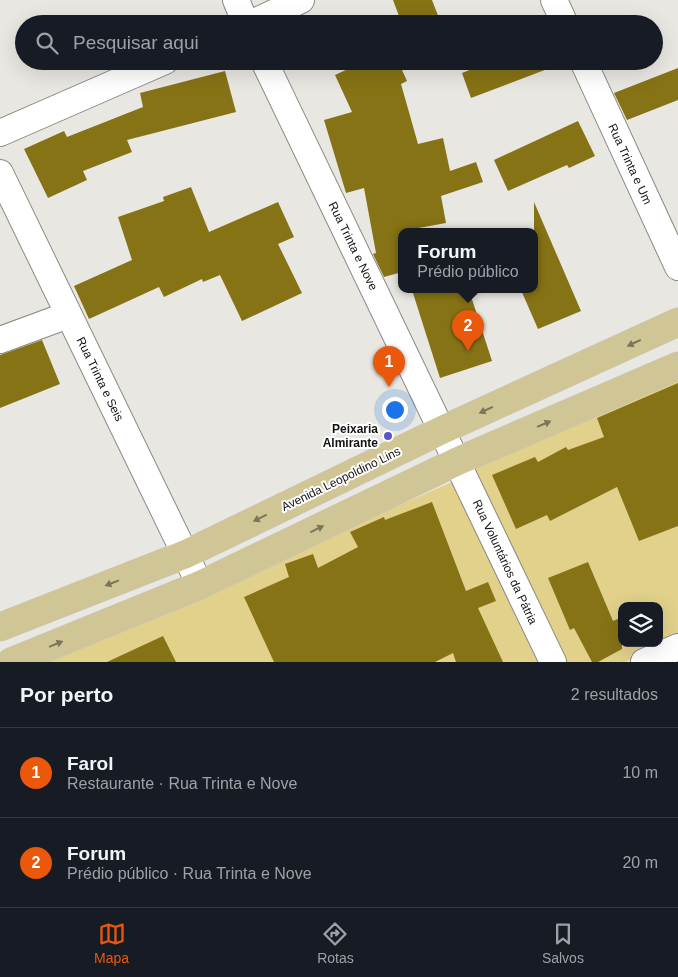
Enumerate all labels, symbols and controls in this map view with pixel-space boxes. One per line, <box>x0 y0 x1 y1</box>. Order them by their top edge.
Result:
search box <box>15 15 663 70</box>
icon: search <box>33 29 61 57</box>
text: Pesquisar aqui <box>73 32 199 53</box>
street label: Rua Trinta e Um <box>605 121 655 207</box>
street label: Rua Trinta e Nove <box>326 199 381 293</box>
popup <box>398 228 538 293</box>
text: Forum <box>417 241 476 262</box>
text: Prédio público <box>417 263 519 280</box>
pin: 2 <box>452 310 484 351</box>
street label: Rua Trinta e Seis <box>74 335 126 423</box>
one-way arrow <box>627 339 641 347</box>
pin: 1 <box>373 346 405 387</box>
your location <box>382 397 408 423</box>
one-way arrow <box>479 406 493 414</box>
one-way arrow <box>537 420 551 428</box>
place label: Peixaria Almirante <box>323 422 378 450</box>
marker: Peixaria Almirante <box>382 430 394 442</box>
street label: Avenida Leopoldino Lins <box>279 444 403 514</box>
street label: Rua Voluntários da Pátria <box>470 497 540 627</box>
one-way arrow <box>253 514 267 522</box>
one-way arrow <box>310 525 324 533</box>
one-way arrow <box>104 580 119 587</box>
map controls <box>618 602 663 647</box>
button: layers <box>618 602 663 647</box>
one-way arrow <box>49 639 63 647</box>
text: Por perto <box>20 683 113 706</box>
text: 2 resultados <box>571 686 658 703</box>
text: Farol <box>67 753 113 774</box>
text: 1 <box>32 764 40 781</box>
text: 10 m <box>622 764 658 781</box>
text: Restaurante · Rua Trinta e Nove <box>67 775 297 792</box>
text: Forum <box>67 843 126 864</box>
text: 2 <box>32 854 40 871</box>
text: 20 m <box>622 854 658 871</box>
text: Prédio público · Rua Trinta e Nove <box>67 865 312 882</box>
tab: Mapa <box>94 920 129 966</box>
tab: Rotas <box>317 920 354 966</box>
tab: Salvos <box>542 920 584 966</box>

